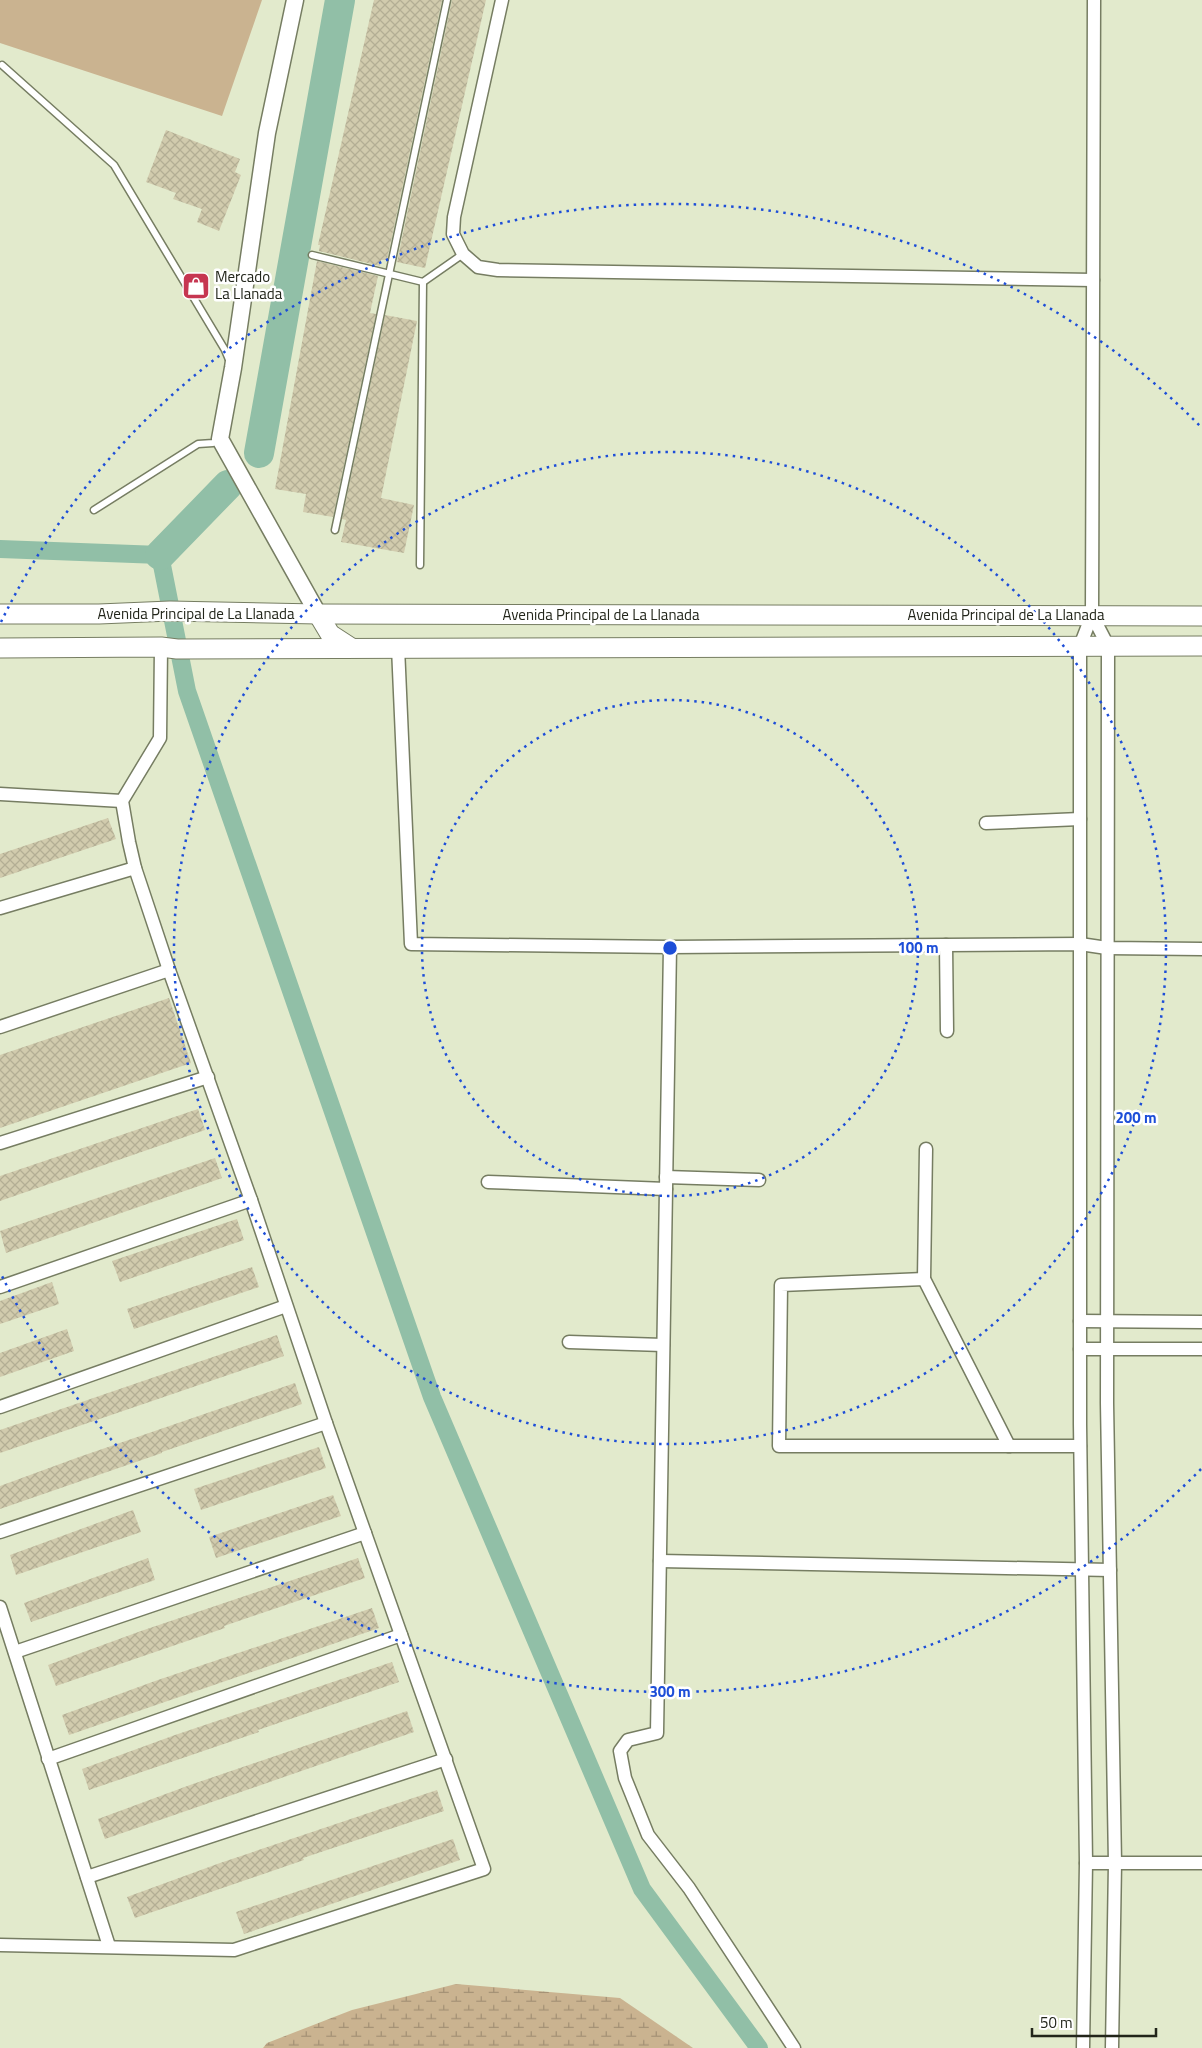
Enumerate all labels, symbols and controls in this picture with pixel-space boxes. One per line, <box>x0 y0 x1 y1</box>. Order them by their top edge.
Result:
place label: Mercado La Llanada <box>215 265 283 305</box>
shop icon: Mercado La Llanada <box>181 271 211 301</box>
street label: Avenida Principal de La Llanada <box>98 602 295 625</box>
street label: Avenida Principal de La Llanada <box>503 603 700 626</box>
street label: Avenida Principal de La Llanada <box>908 603 1105 626</box>
text: 100 m <box>897 936 939 959</box>
centre of rings <box>661 939 679 957</box>
text: 200 m <box>1115 1106 1157 1129</box>
text: 300 m <box>649 1680 691 1703</box>
scale bar <box>1032 2006 1156 2038</box>
text: 50 m <box>1040 2011 1073 2034</box>

